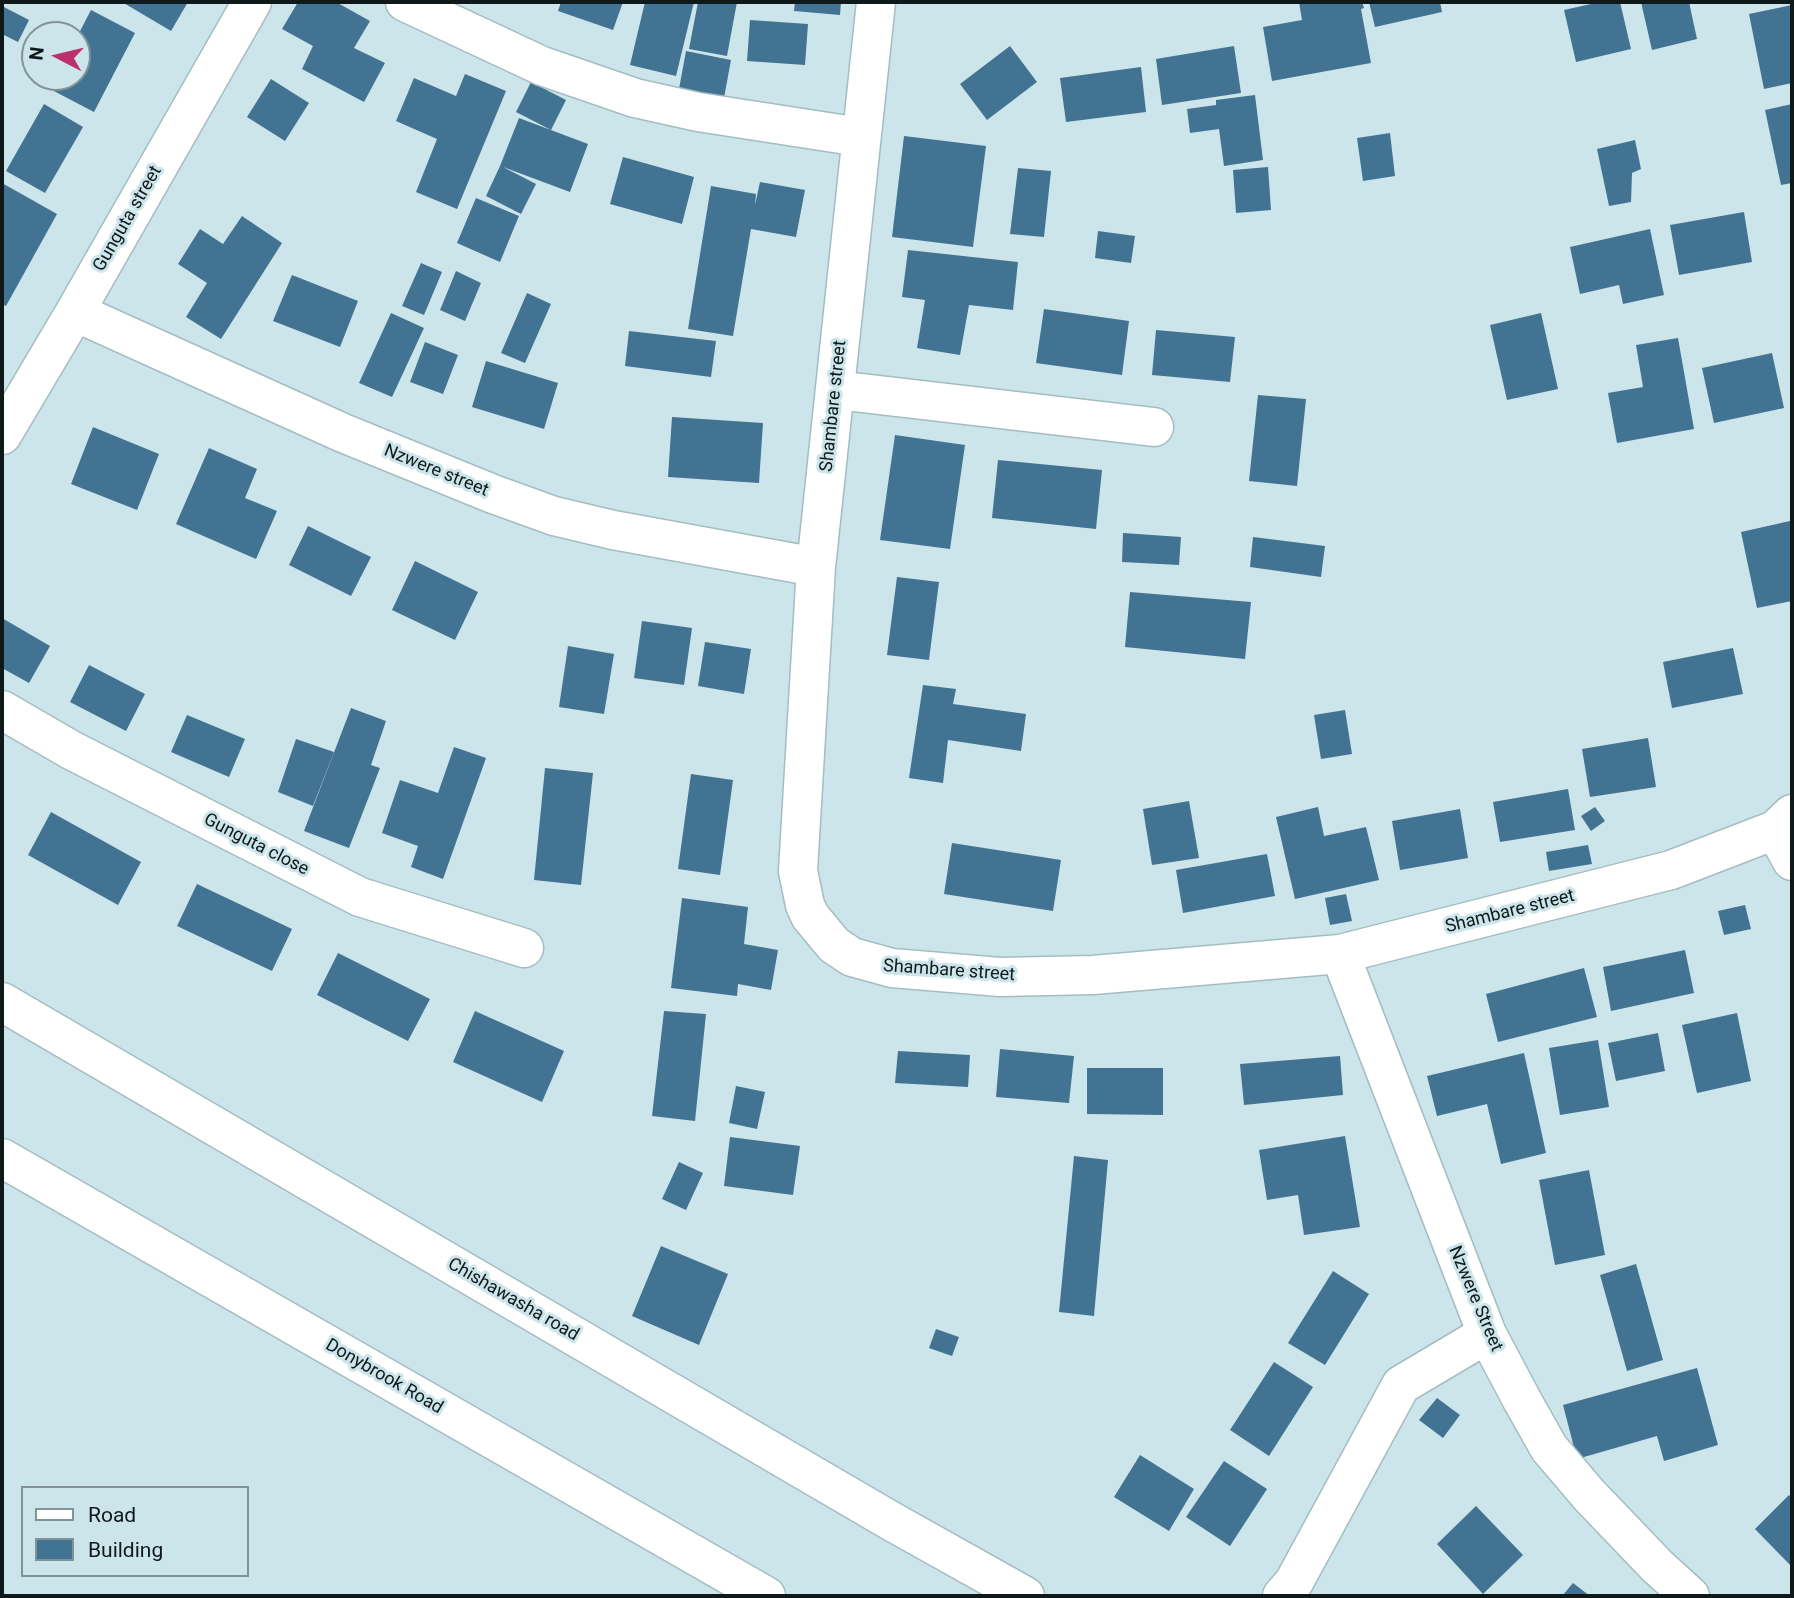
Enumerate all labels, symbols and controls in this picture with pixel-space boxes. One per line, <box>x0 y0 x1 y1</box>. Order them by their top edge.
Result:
north arrow <box>21 21 91 91</box>
text: N <box>24 46 49 62</box>
street label: Gunguta street <box>89 162 167 276</box>
street label: Shambare street <box>816 339 852 473</box>
street label: Nzwere street <box>381 440 491 502</box>
street label: Gunguta close <box>200 809 312 881</box>
street label: Shambare street <box>1443 886 1577 938</box>
street label: Shambare street <box>882 956 1016 986</box>
street label: Nzwere Street <box>1443 1243 1507 1355</box>
street label: Chishawasha road <box>444 1254 582 1346</box>
street label: Donybrook Road <box>321 1335 447 1419</box>
legend <box>21 1486 248 1577</box>
text: Road <box>88 1503 136 1527</box>
text: Building <box>88 1538 163 1562</box>

